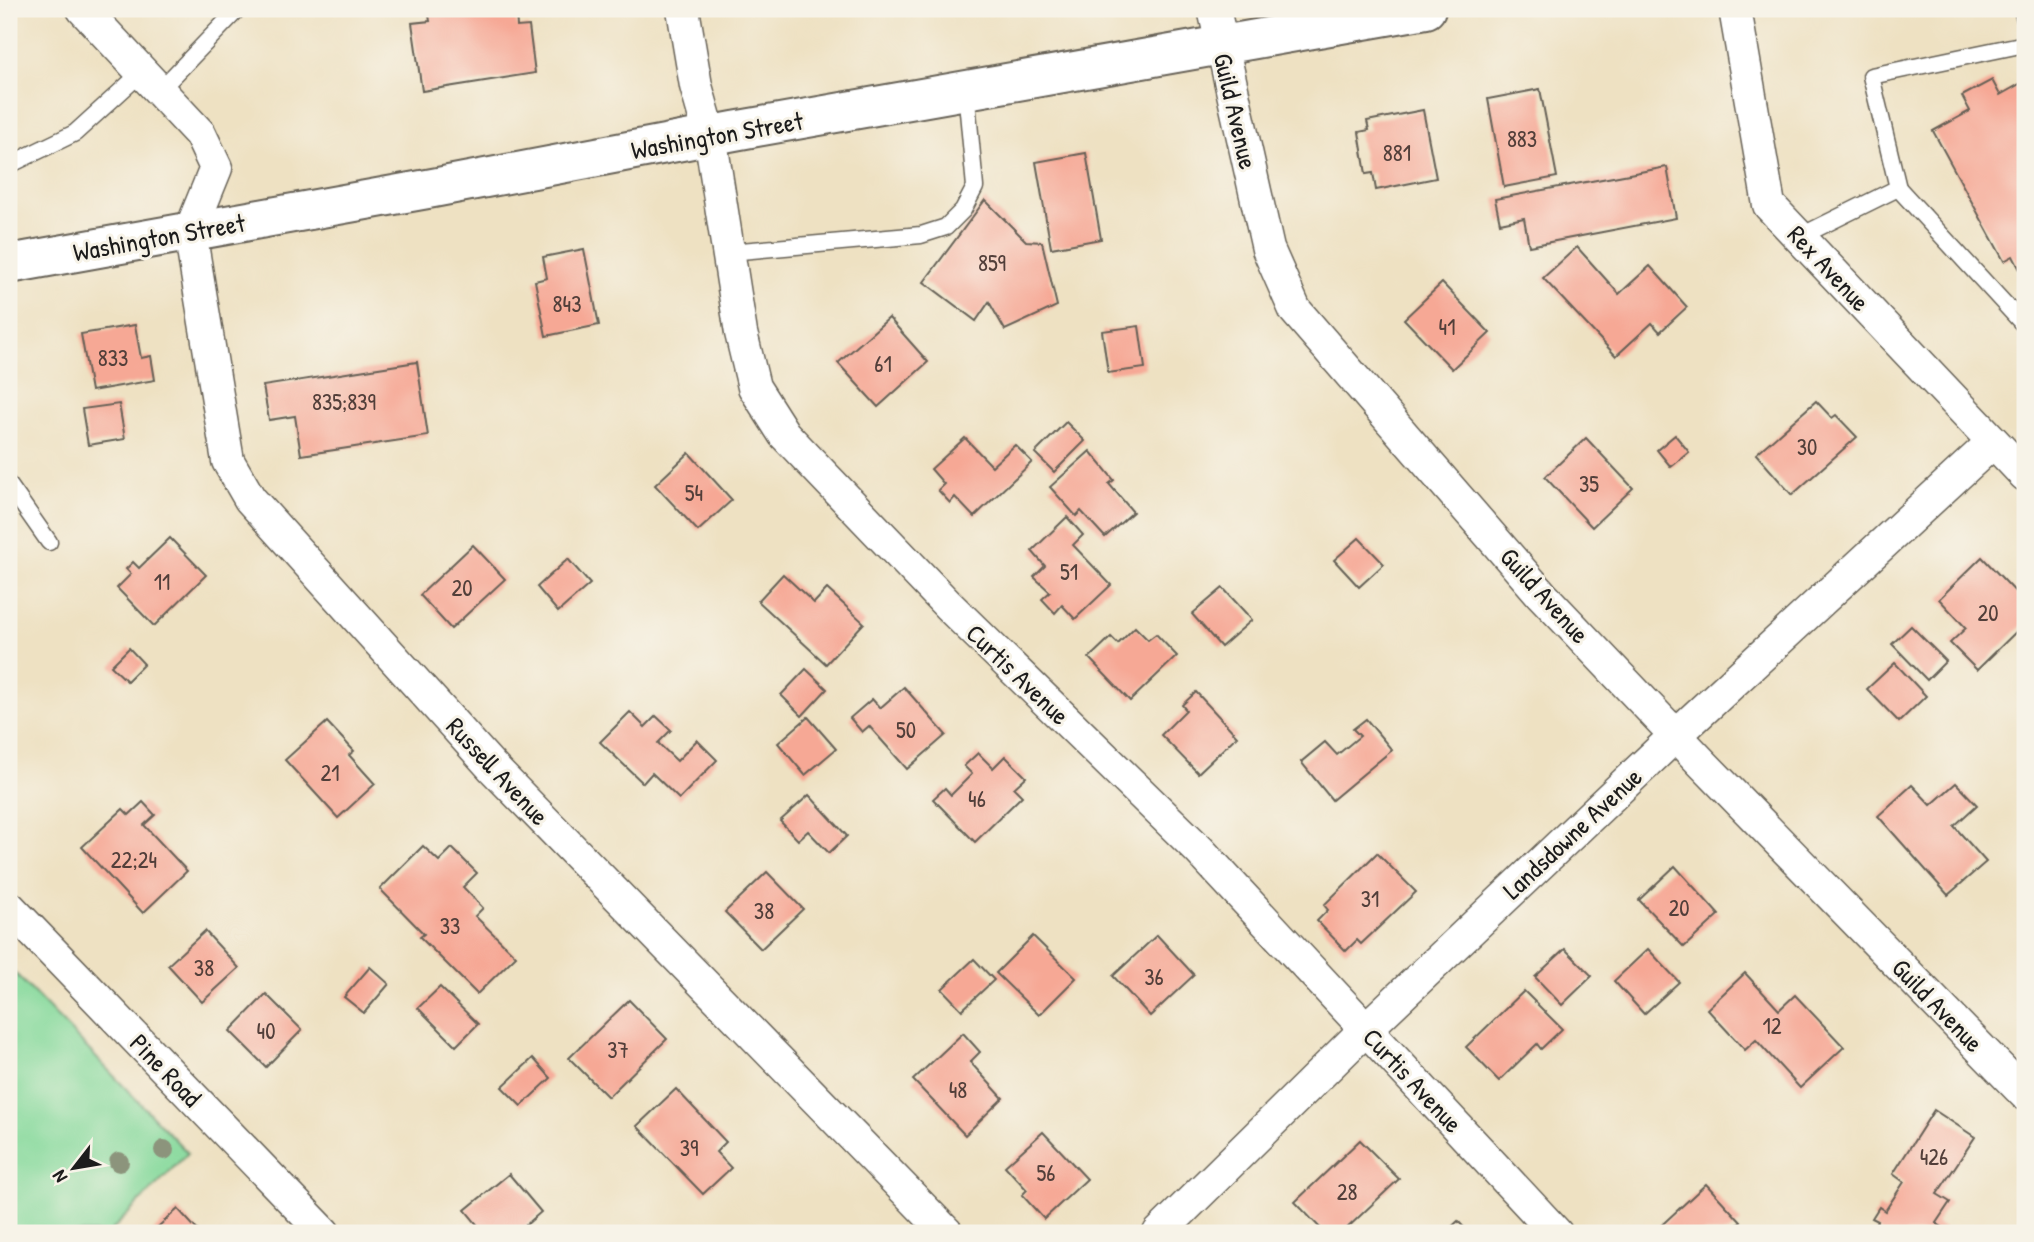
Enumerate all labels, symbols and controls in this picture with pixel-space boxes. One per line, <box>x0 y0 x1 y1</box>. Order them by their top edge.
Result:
street label: Guild Avenue <box>1206 50 1266 172</box>
street label: Washington Street <box>628 102 807 167</box>
house number: 883 <box>1507 123 1537 154</box>
house number: 881 <box>1383 137 1411 168</box>
street label: Washington Street <box>70 204 249 269</box>
street label: Rex Avenue <box>1780 217 1878 319</box>
house number: 859 <box>978 247 1006 278</box>
house number: 843 <box>553 288 581 319</box>
house number: 41 <box>1439 311 1455 342</box>
house number: 833 <box>98 342 128 373</box>
house number: 61 <box>874 348 892 379</box>
house number: 835;839 <box>312 386 376 417</box>
house number: 30 <box>1797 431 1817 462</box>
house number: 35 <box>1579 468 1599 499</box>
house number: 54 <box>685 477 703 508</box>
street label: Guild Avenue <box>1493 540 1597 650</box>
house number: 51 <box>1060 556 1078 587</box>
house number: 11 <box>154 566 170 597</box>
house number: 20 <box>451 572 473 603</box>
house number: 20 <box>1977 597 1999 628</box>
street label: Curtis Avenue <box>959 616 1077 732</box>
street label: Russell Avenue <box>439 709 557 833</box>
house number: 50 <box>896 714 916 745</box>
house number: 21 <box>320 757 340 788</box>
street label: Landsdowne Avenue <box>1495 759 1649 907</box>
house number: 46 <box>968 783 986 814</box>
house number: 22;24 <box>111 844 157 875</box>
house number: 31 <box>1361 883 1379 914</box>
house number: 20 <box>1668 892 1690 923</box>
house number: 38 <box>754 895 774 926</box>
house number: 33 <box>440 910 460 941</box>
street label: Guild Avenue <box>1885 951 1991 1059</box>
house number: 38 <box>194 952 214 983</box>
house number: 36 <box>1144 961 1164 992</box>
house number: 12 <box>1762 1010 1782 1041</box>
house number: 40 <box>257 1015 275 1046</box>
street label: Curtis Avenue <box>1355 1020 1471 1140</box>
street label: Pine Road <box>122 1026 210 1114</box>
house number: 37 <box>607 1034 629 1065</box>
house number: 48 <box>949 1074 967 1105</box>
house number: 39 <box>680 1132 698 1163</box>
north arrow <box>38 1134 108 1204</box>
house number: 426 <box>1920 1141 1948 1172</box>
house number: 56 <box>1037 1157 1055 1188</box>
text: N <box>46 1166 73 1188</box>
house number: 28 <box>1337 1176 1357 1207</box>

